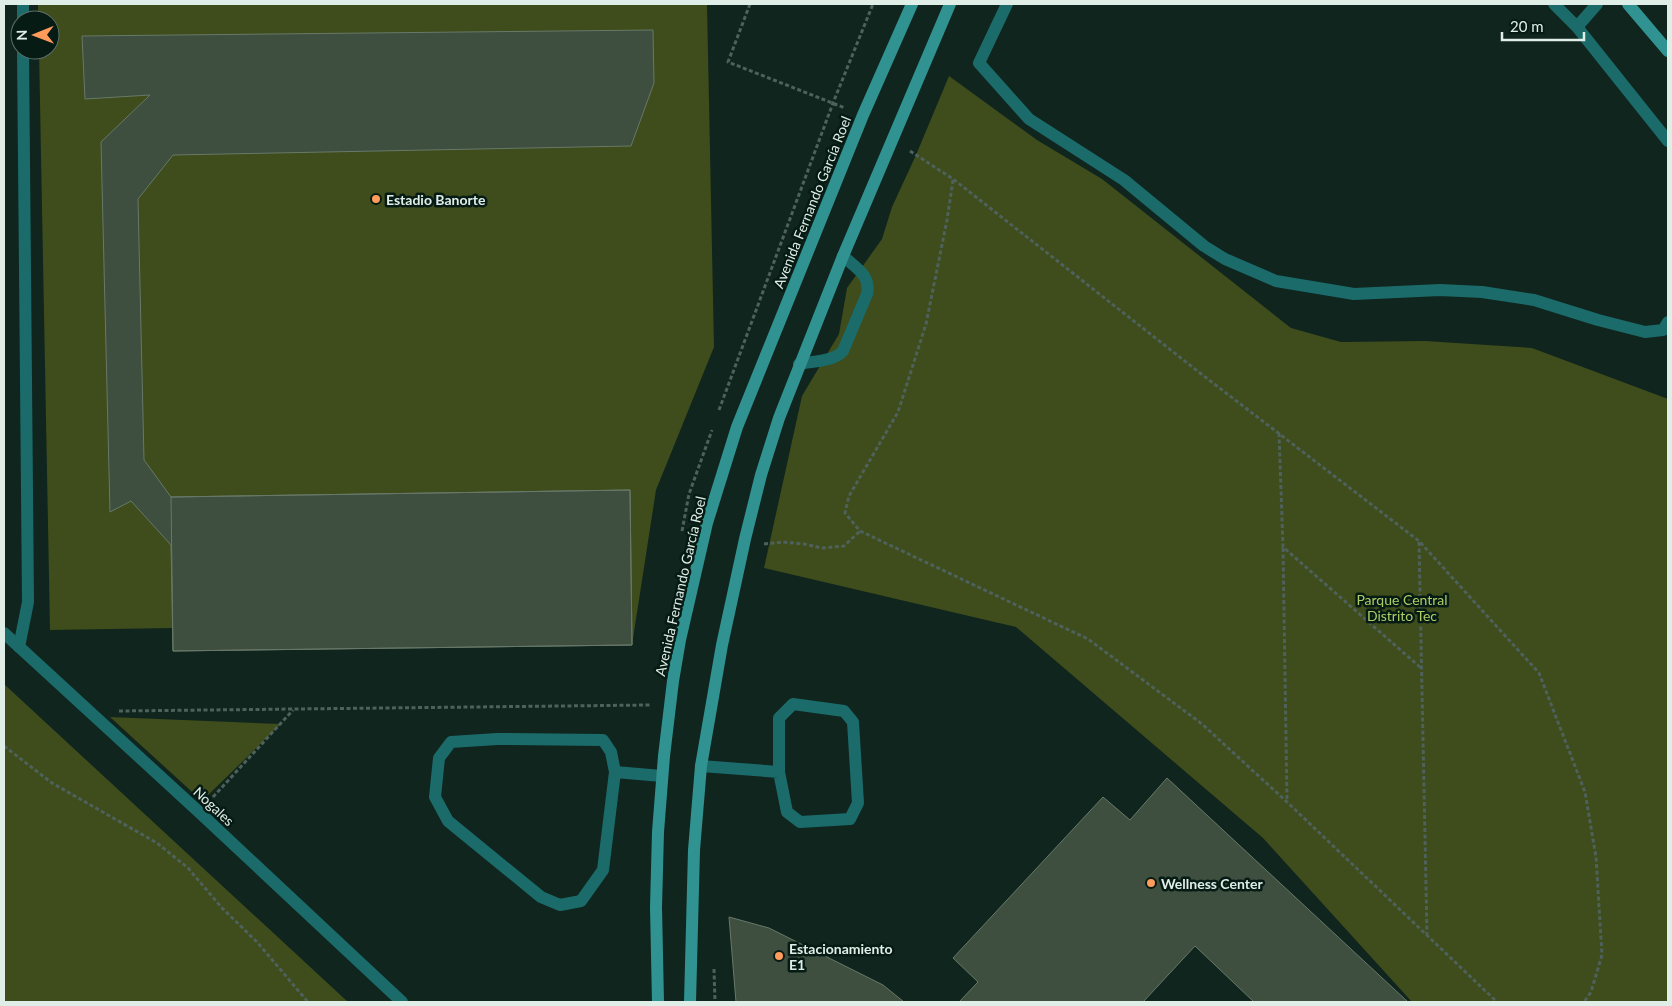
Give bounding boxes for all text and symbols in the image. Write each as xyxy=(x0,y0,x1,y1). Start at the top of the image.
north arrow xyxy=(10,10,60,60)
scale bar xyxy=(1502,10,1584,42)
text: 20 m xyxy=(1510,17,1544,35)
text: N xyxy=(13,30,30,41)
street label: Avenida Fernando García Roel xyxy=(770,113,854,291)
place label: Estadio Banorte xyxy=(386,191,486,208)
marker: Estadio Banorte xyxy=(370,193,382,205)
street label: Avenida Fernando García Roel xyxy=(651,494,709,678)
park label: Parque Central Distrito Tec xyxy=(1356,591,1448,624)
street label: Nogales xyxy=(190,783,238,829)
place label: Wellness Center xyxy=(1161,875,1263,892)
marker: Wellness Center xyxy=(1145,877,1157,889)
place label: Estacionamiento E1 xyxy=(789,940,893,973)
marker: Estacionamiento E1 xyxy=(773,950,785,962)

